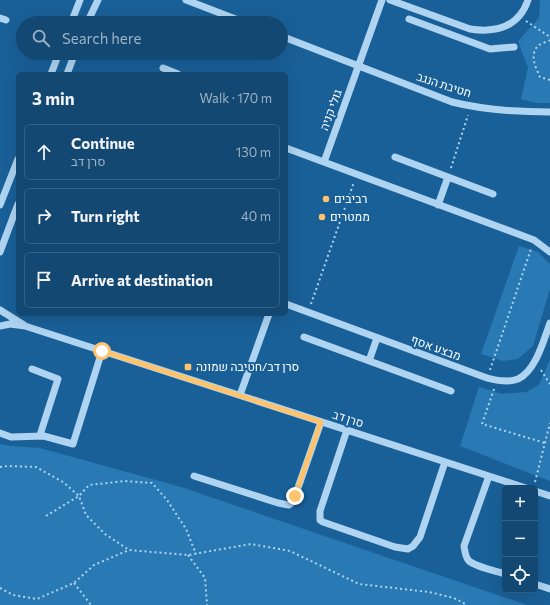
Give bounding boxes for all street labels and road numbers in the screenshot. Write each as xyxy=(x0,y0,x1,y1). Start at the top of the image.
street label: חטיבת הנגב xyxy=(415,69,473,99)
street label: גולי קניה xyxy=(316,87,344,132)
street label: מבצע אסף xyxy=(409,332,463,363)
street label: סרן דב xyxy=(331,406,366,430)

